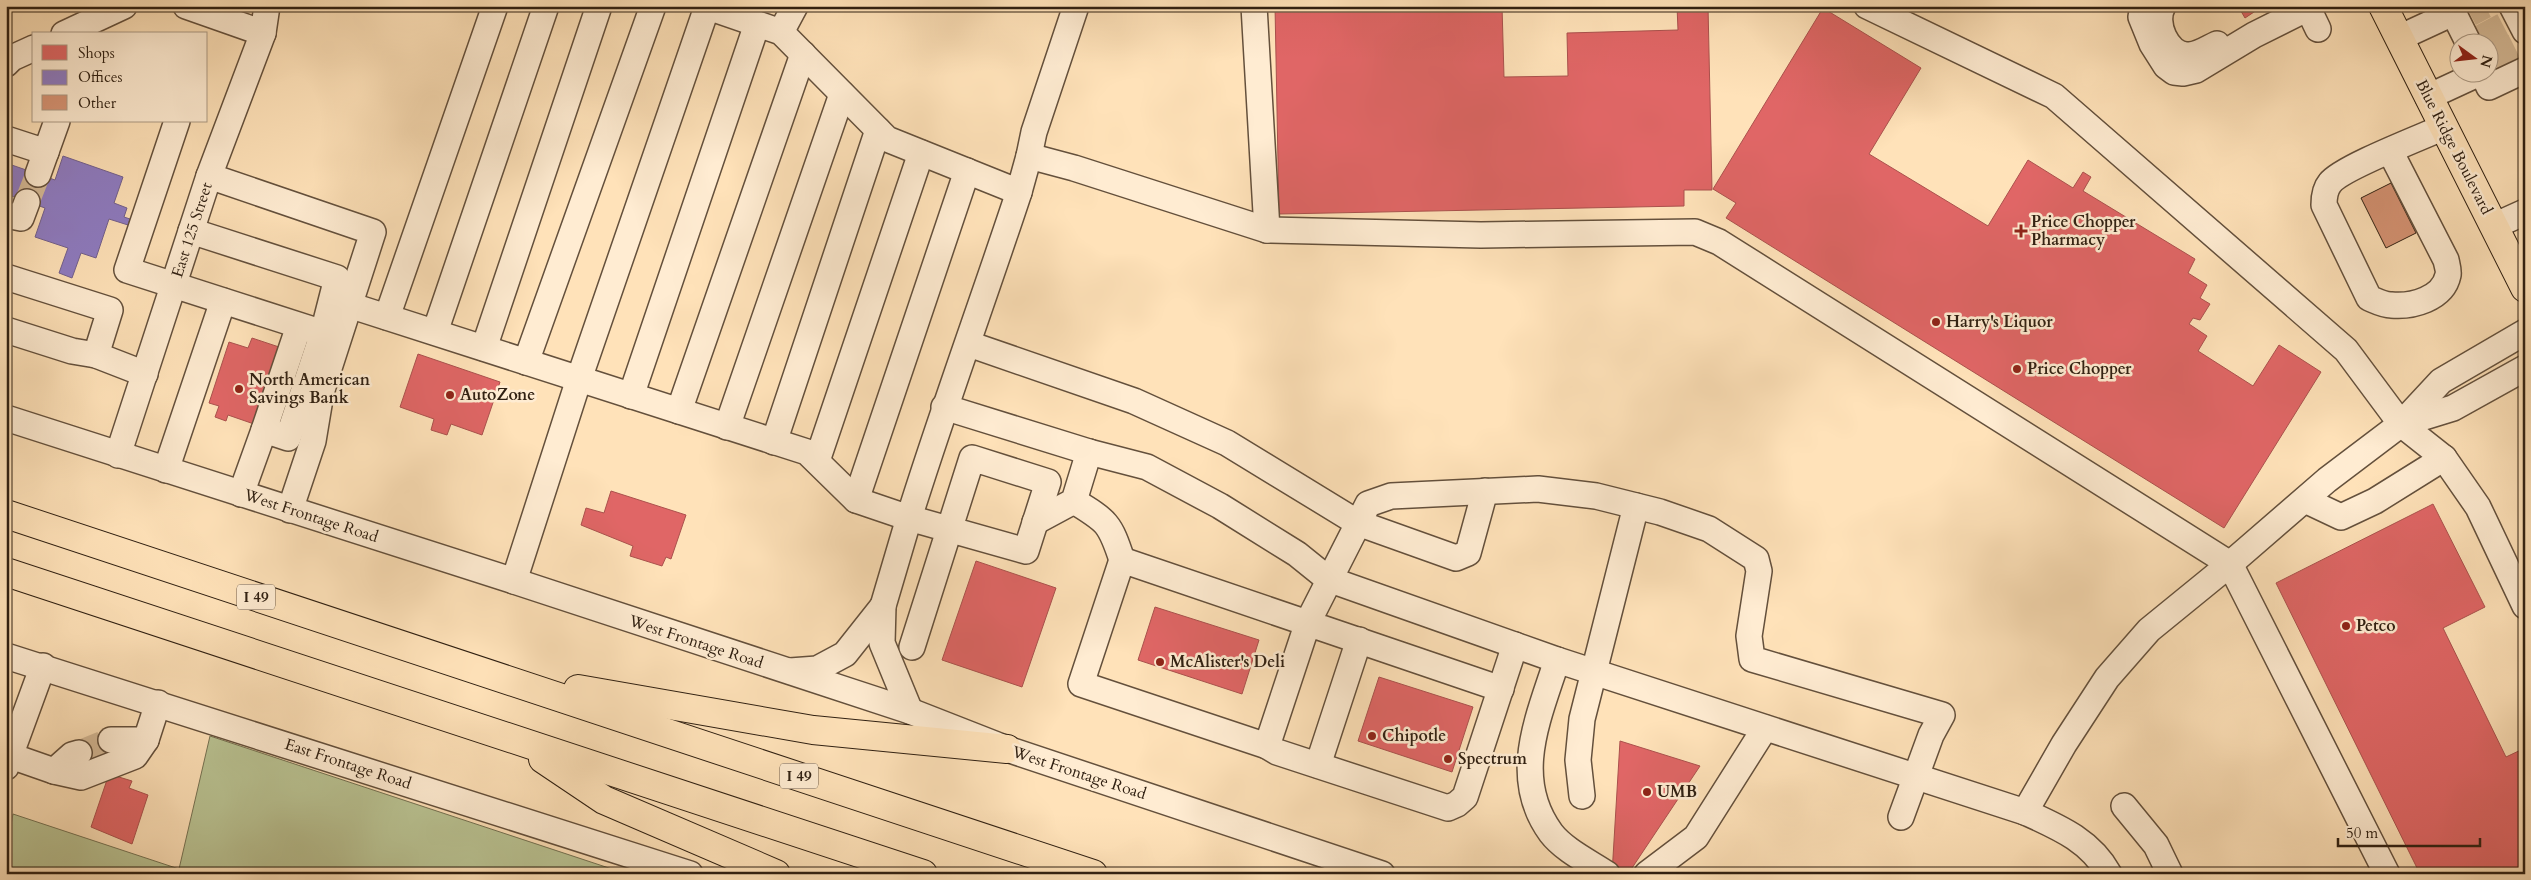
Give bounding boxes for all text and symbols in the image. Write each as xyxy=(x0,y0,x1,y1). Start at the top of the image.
legend xyxy=(32,32,208,122)
north arrow xyxy=(2448,32,2498,82)
text: Shops xyxy=(78,43,115,63)
text: N xyxy=(2475,53,2497,70)
text: Offices xyxy=(78,67,123,87)
street label: Blue Ridge Boulevard xyxy=(2410,76,2498,219)
text: Other xyxy=(78,93,117,113)
street label: East 125 Street xyxy=(166,180,218,280)
place label: Price Chopper Pharmacy xyxy=(2031,211,2136,251)
marker: Price Chopper Pharmacy xyxy=(2015,225,2027,237)
place label: Harry's Liquor xyxy=(1946,311,2053,333)
marker: Harry's Liquor xyxy=(1930,316,1942,328)
place label: Price Chopper xyxy=(2027,358,2132,380)
marker: Price Chopper xyxy=(2011,363,2023,375)
place label: North American Savings Bank xyxy=(249,369,371,409)
marker: North American Savings Bank xyxy=(233,383,245,395)
place label: AutoZone xyxy=(460,384,535,406)
marker: AutoZone xyxy=(444,389,456,401)
street label: West Frontage Road xyxy=(240,484,381,548)
road number: I 49 xyxy=(237,584,275,610)
street label: West Frontage Road xyxy=(625,610,766,674)
place label: Petco xyxy=(2356,615,2396,637)
marker: Petco xyxy=(2340,620,2352,632)
place label: McAlister's Deli xyxy=(1170,651,1285,673)
marker: McAlister's Deli xyxy=(1154,656,1166,668)
place label: Chipotle xyxy=(1382,725,1446,747)
marker: Chipotle xyxy=(1366,730,1378,742)
street label: East Frontage Road xyxy=(282,733,415,795)
street label: West Frontage Road xyxy=(1008,741,1149,805)
place label: Spectrum xyxy=(1458,748,1527,770)
marker: Spectrum xyxy=(1442,753,1454,765)
road number: I 49 xyxy=(780,764,818,788)
place label: UMB xyxy=(1657,781,1697,803)
marker: UMB xyxy=(1641,786,1653,798)
scale bar xyxy=(2338,815,2481,847)
text: 50 m xyxy=(2346,823,2378,843)

